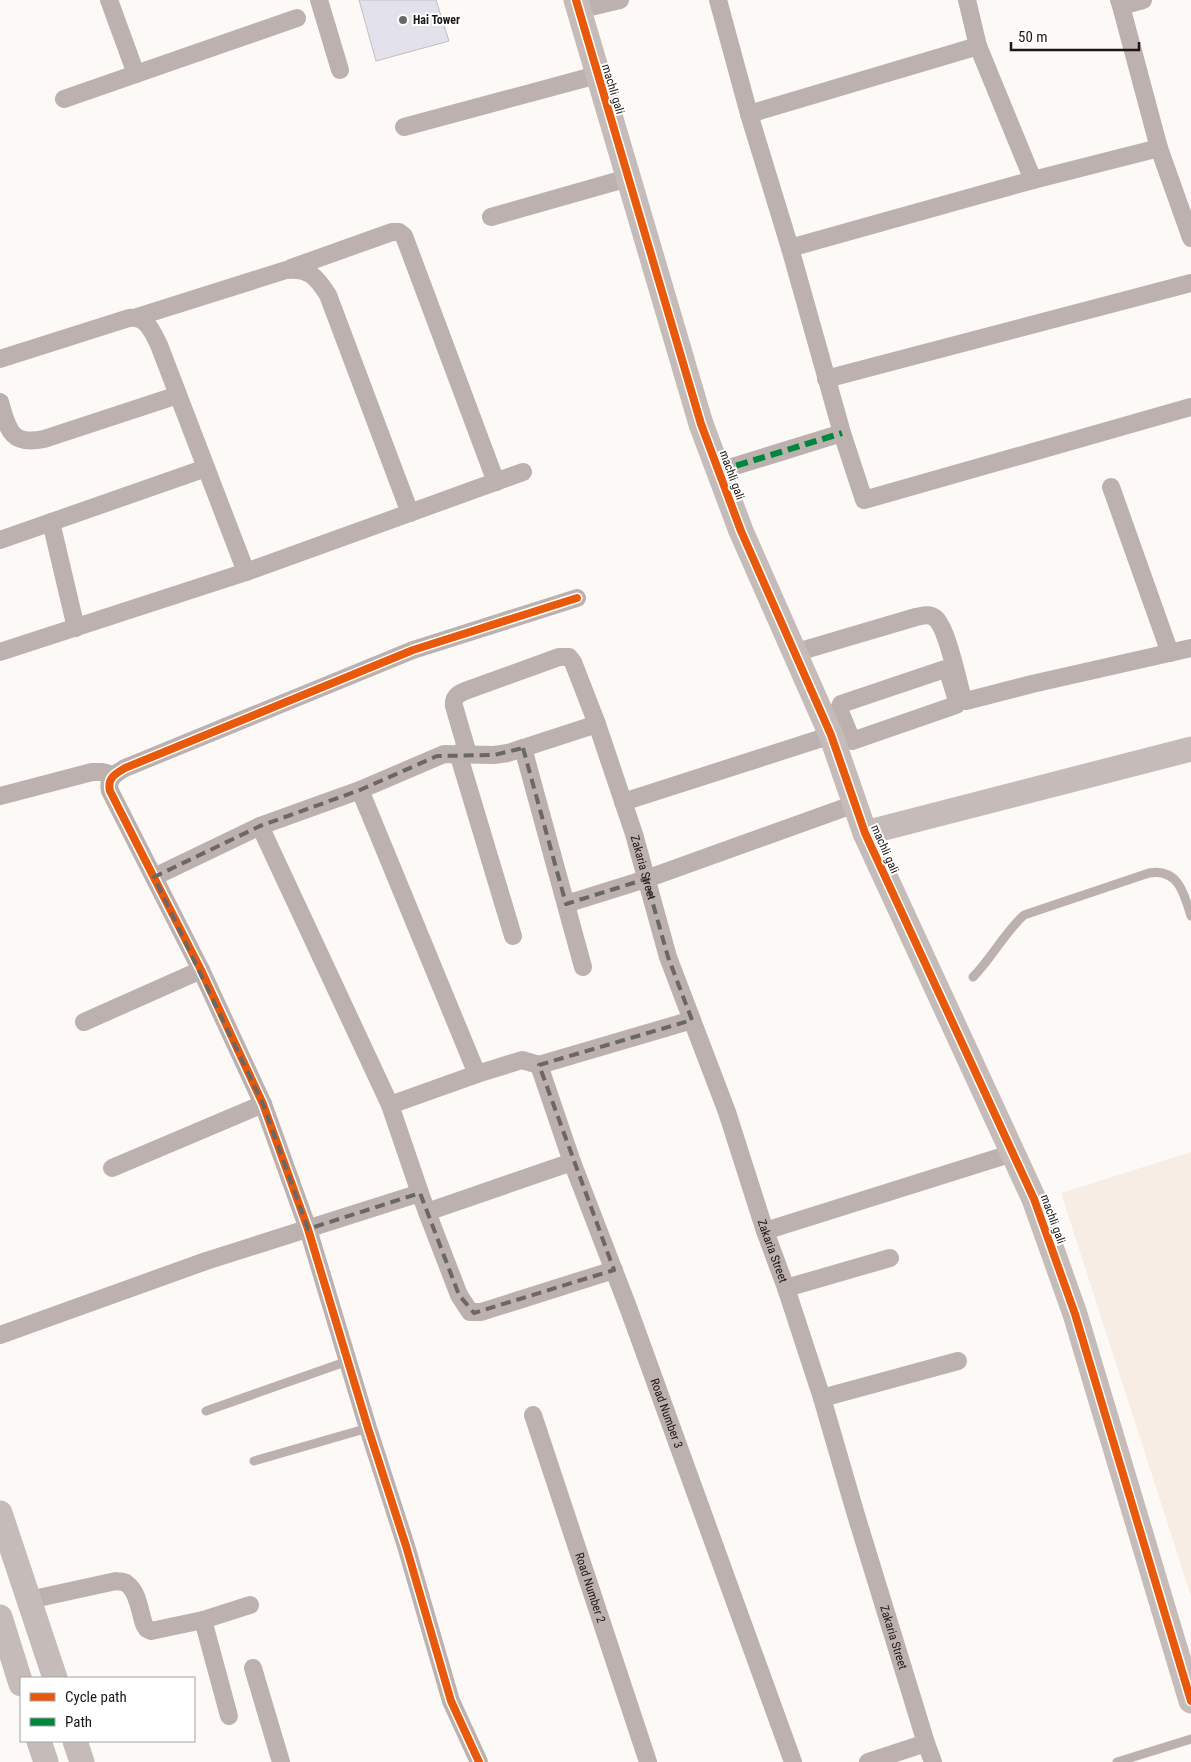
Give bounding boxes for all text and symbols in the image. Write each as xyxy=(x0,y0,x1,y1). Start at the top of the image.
place label: Hai Tower xyxy=(413,13,460,27)
marker: Hai Tower xyxy=(397,14,409,26)
scale bar xyxy=(1011,20,1138,52)
text: 50 m xyxy=(1018,28,1048,46)
street label: machli gali xyxy=(599,62,627,116)
street label: machli gali xyxy=(717,448,747,502)
street label: machli gali xyxy=(868,823,902,875)
street label: Zakaria Street xyxy=(628,834,659,902)
street label: machli gali xyxy=(1038,1192,1068,1246)
street label: Zakaria Street xyxy=(755,1218,791,1285)
street label: Road Number 3 xyxy=(648,1377,686,1450)
street label: Road Number 2 xyxy=(572,1551,608,1625)
street label: Zakaria Street xyxy=(877,1604,910,1672)
legend xyxy=(20,1677,195,1742)
text: Cycle path xyxy=(65,1688,127,1706)
text: Path xyxy=(65,1713,92,1731)

